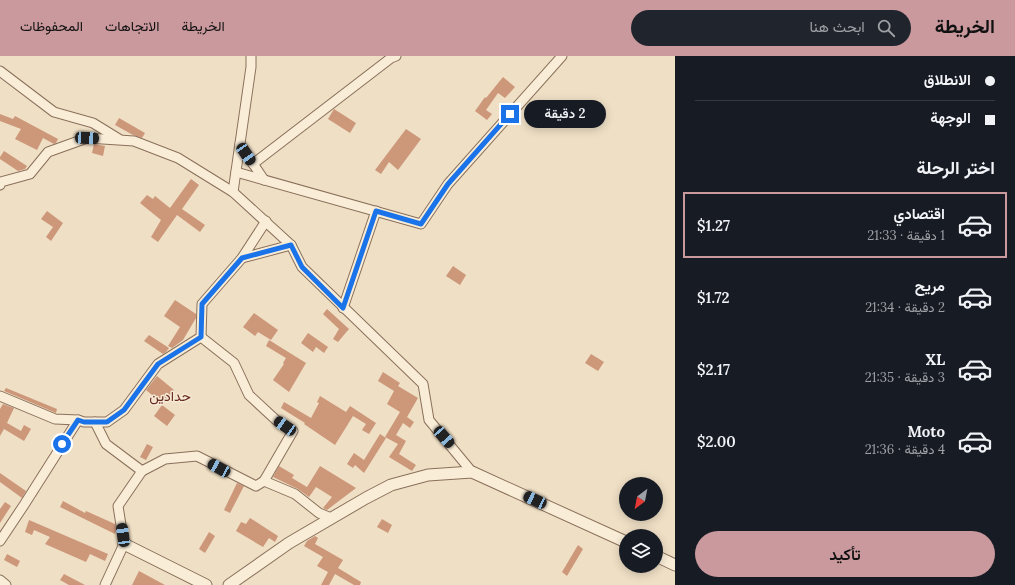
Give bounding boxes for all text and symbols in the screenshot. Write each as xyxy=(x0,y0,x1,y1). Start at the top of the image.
search box xyxy=(631,10,911,46)
text: الخريطة xyxy=(935,14,995,38)
text: المحفوظات xyxy=(20,17,83,35)
text: الاتجاهات xyxy=(105,17,159,35)
text: الخريطة xyxy=(181,17,225,35)
text: ابحث هنا xyxy=(809,17,865,36)
icon: search xyxy=(875,17,897,39)
text: الانطلاق xyxy=(924,70,971,89)
callout: 2 دقيقة xyxy=(524,100,606,128)
route end xyxy=(501,105,519,123)
text: 2 دقيقة xyxy=(545,105,585,122)
text: الوجهة xyxy=(930,108,971,127)
car xyxy=(75,131,99,145)
car xyxy=(234,141,258,167)
text: اختر الرحلة xyxy=(916,156,995,179)
text: اقتصادي xyxy=(893,204,945,223)
icon: car xyxy=(957,207,993,243)
text: $1.27 xyxy=(697,216,730,235)
text: 1 دقيقة · 21:33 xyxy=(867,227,945,244)
text: مريح xyxy=(915,276,945,295)
icon: car xyxy=(957,279,993,315)
text: $1.72 xyxy=(697,288,730,307)
text: 2 دقيقة · 21:34 xyxy=(865,299,945,316)
text: XL xyxy=(925,350,945,369)
icon: car xyxy=(957,351,993,387)
text: $2.17 xyxy=(697,360,730,379)
text: 3 دقيقة · 21:35 xyxy=(865,369,945,386)
district label: حدادين xyxy=(149,387,191,405)
car xyxy=(272,414,298,438)
text: Moto xyxy=(908,422,945,441)
icon: car xyxy=(957,423,993,459)
car xyxy=(432,424,456,450)
text: $2.00 xyxy=(697,432,736,451)
route start xyxy=(53,435,71,453)
text: 4 دقيقة · 21:36 xyxy=(865,441,945,458)
car xyxy=(206,457,232,479)
north arrow xyxy=(619,477,663,521)
map controls xyxy=(619,477,663,573)
car xyxy=(522,489,548,511)
car xyxy=(115,522,131,548)
button: layers xyxy=(619,529,663,573)
button: تأكيد xyxy=(695,531,995,577)

